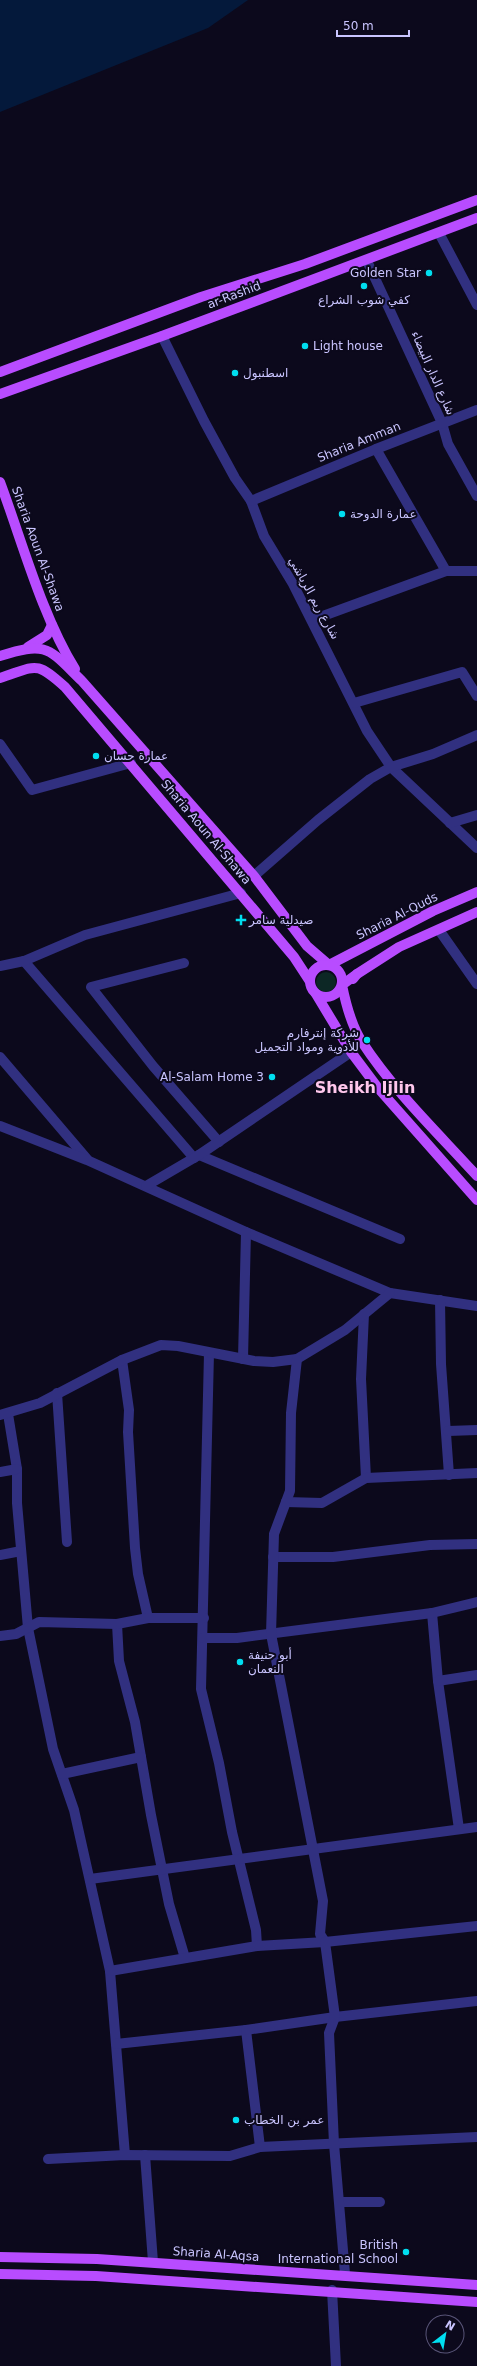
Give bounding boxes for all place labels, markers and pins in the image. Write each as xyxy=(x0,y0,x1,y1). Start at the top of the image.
place label: Golden Star xyxy=(350,266,421,280)
marker: Golden Star xyxy=(424,268,434,278)
marker: كفي شوب الشراع xyxy=(359,281,369,291)
place label: كفي شوب الشراع xyxy=(318,293,410,308)
place label: Light house xyxy=(313,339,383,353)
marker: Light house xyxy=(300,341,310,351)
place label: اسطنبول xyxy=(243,366,288,381)
marker: اسطنبول xyxy=(230,368,240,378)
place label: عمارة الدوحة xyxy=(350,507,417,522)
marker: عمارة الدوحة xyxy=(337,509,347,519)
place label: عمارة حسان xyxy=(104,749,168,764)
marker: عمارة حسان xyxy=(91,751,101,761)
place label: صيدلية سامر xyxy=(248,913,313,928)
marker: صيدلية سامر xyxy=(236,915,246,925)
place label: شركة إنترفارم للأدوية ومواد التجميل xyxy=(255,1026,359,1055)
marker: شركة إنترفارم للأدوية ومواد التجميل xyxy=(362,1035,372,1045)
place label: Al-Salam Home 3 xyxy=(160,1070,264,1084)
marker: Al-Salam Home 3 xyxy=(267,1072,277,1082)
place label: أبو حنيفة النعمان xyxy=(248,1647,292,1676)
marker: أبو حنيفة النعمان xyxy=(235,1657,245,1667)
place label: عمر بن الخطاب xyxy=(244,2113,324,2128)
marker: عمر بن الخطاب xyxy=(231,2115,241,2125)
place label: British International School xyxy=(278,2238,398,2266)
marker: British International School xyxy=(401,2247,411,2257)

